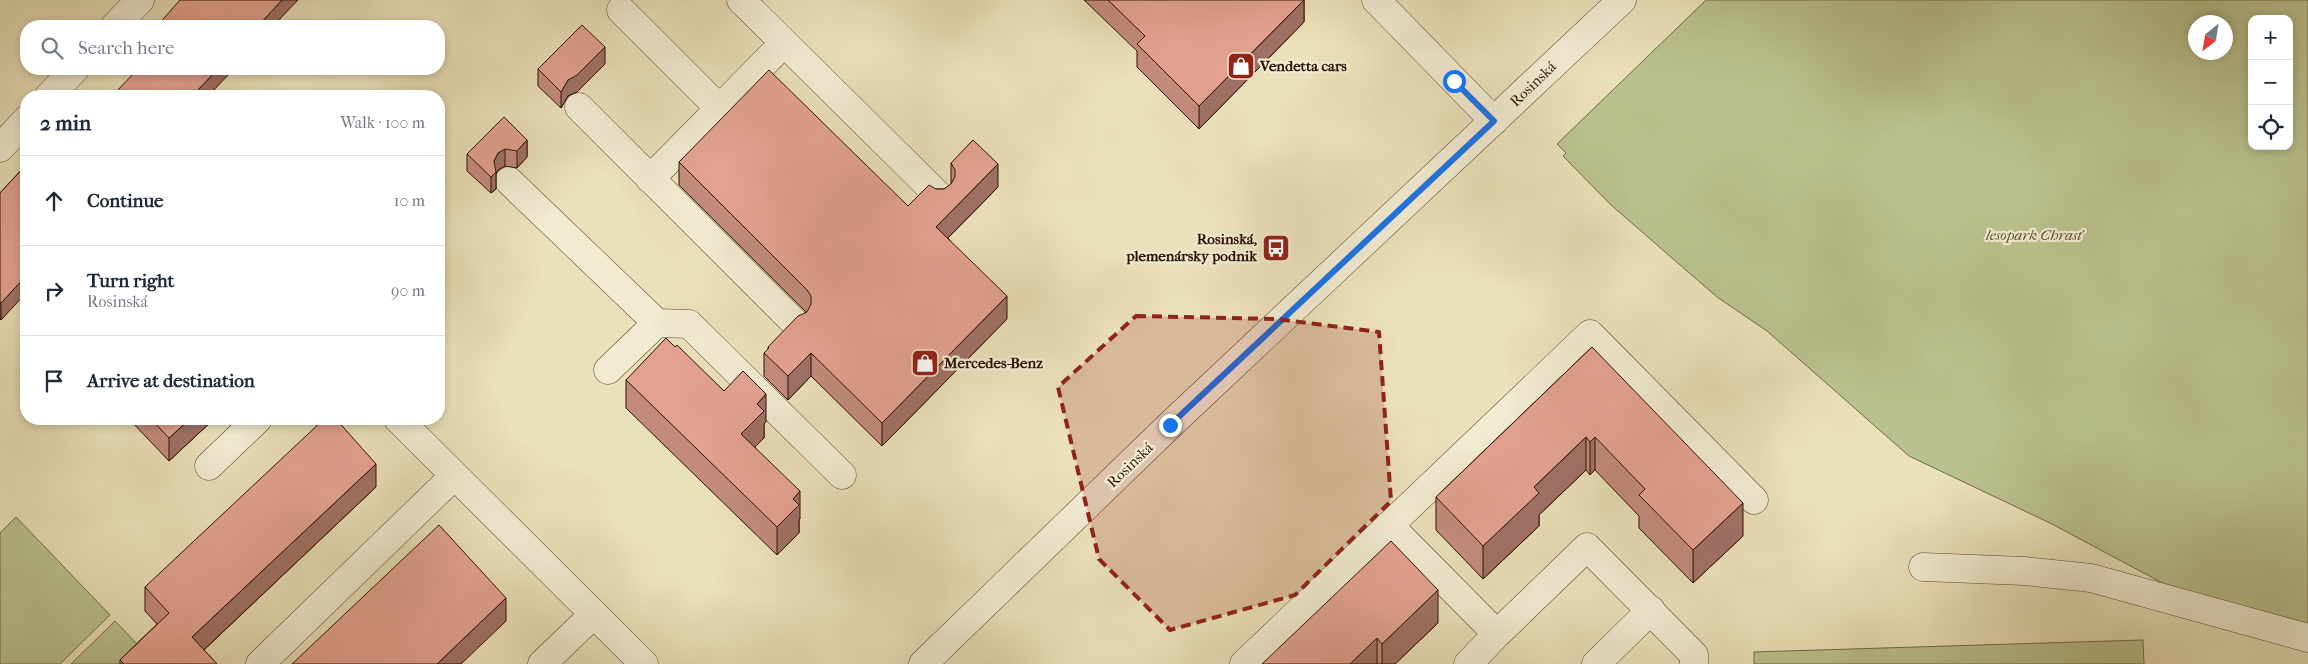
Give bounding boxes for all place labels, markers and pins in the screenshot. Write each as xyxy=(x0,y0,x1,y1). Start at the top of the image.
shop icon: Vendetta cars xyxy=(1226,51,1256,81)
place label: Vendetta cars xyxy=(1259,57,1347,75)
place label: Rosinská, plemenársky podnik xyxy=(1125,230,1258,265)
bus stop icon: Rosinská, plemenársky podnik xyxy=(1261,233,1291,263)
shop icon: Mercedes-Benz xyxy=(910,348,940,378)
place label: Mercedes-Benz xyxy=(943,354,1043,372)

